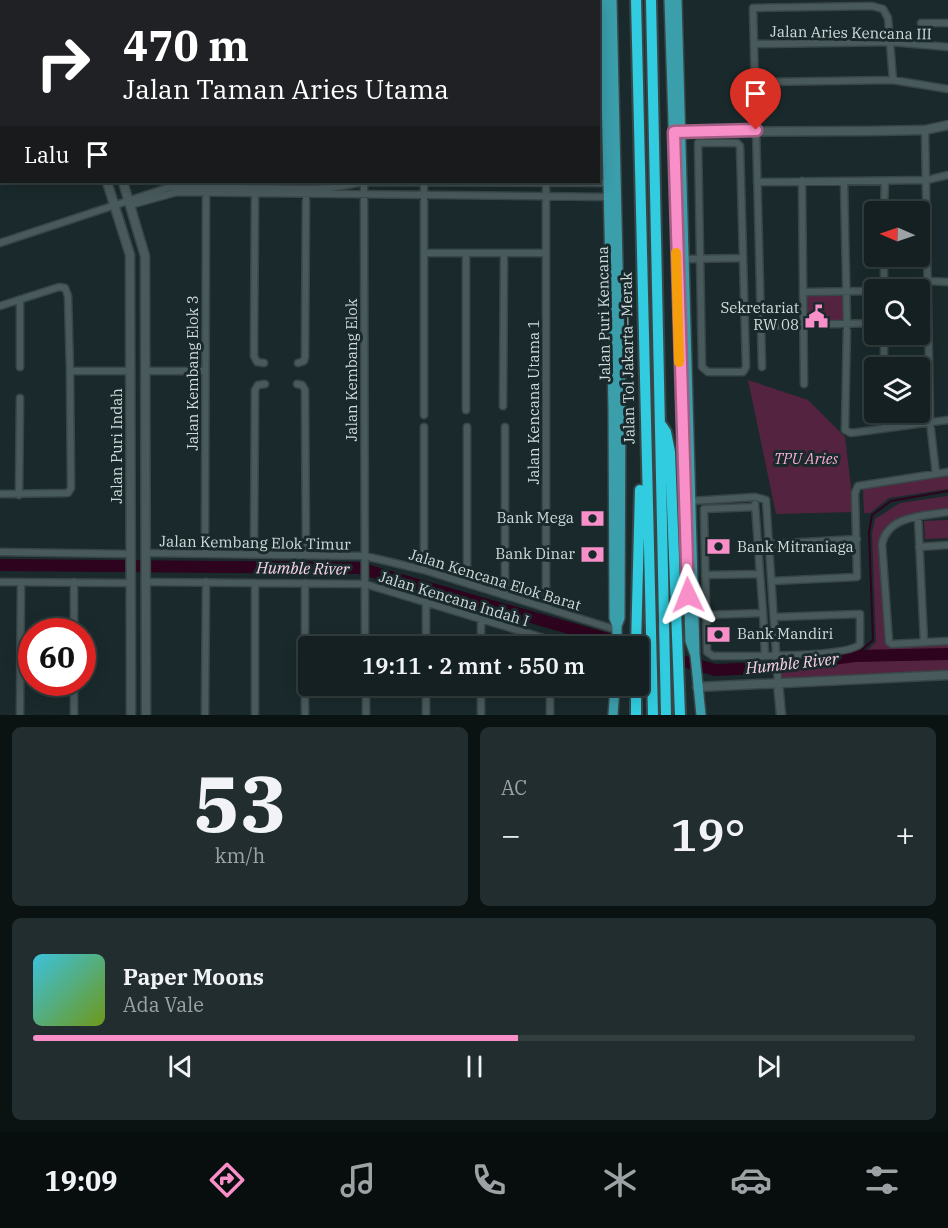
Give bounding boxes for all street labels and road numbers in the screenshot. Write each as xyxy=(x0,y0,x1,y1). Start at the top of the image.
street label: Jalan Aries Kencana III xyxy=(770,22,932,43)
street label: Jalan Puri Kencana xyxy=(593,246,614,382)
street label: Jalan Tol Jakarta–Merak xyxy=(616,272,638,444)
street label: Jalan Kembang Elok 3 xyxy=(183,295,202,451)
street label: Jalan Kembang Elok xyxy=(342,298,361,442)
street label: Jalan Kencana Utama 1 xyxy=(524,319,543,485)
street label: Jalan Puri Indah xyxy=(107,388,126,504)
street label: Jalan Kembang Elok Timur xyxy=(159,531,351,554)
street label: Jalan Kencana Elok Barat xyxy=(407,544,583,615)
street label: Jalan Kencana Indah I xyxy=(377,567,531,630)

